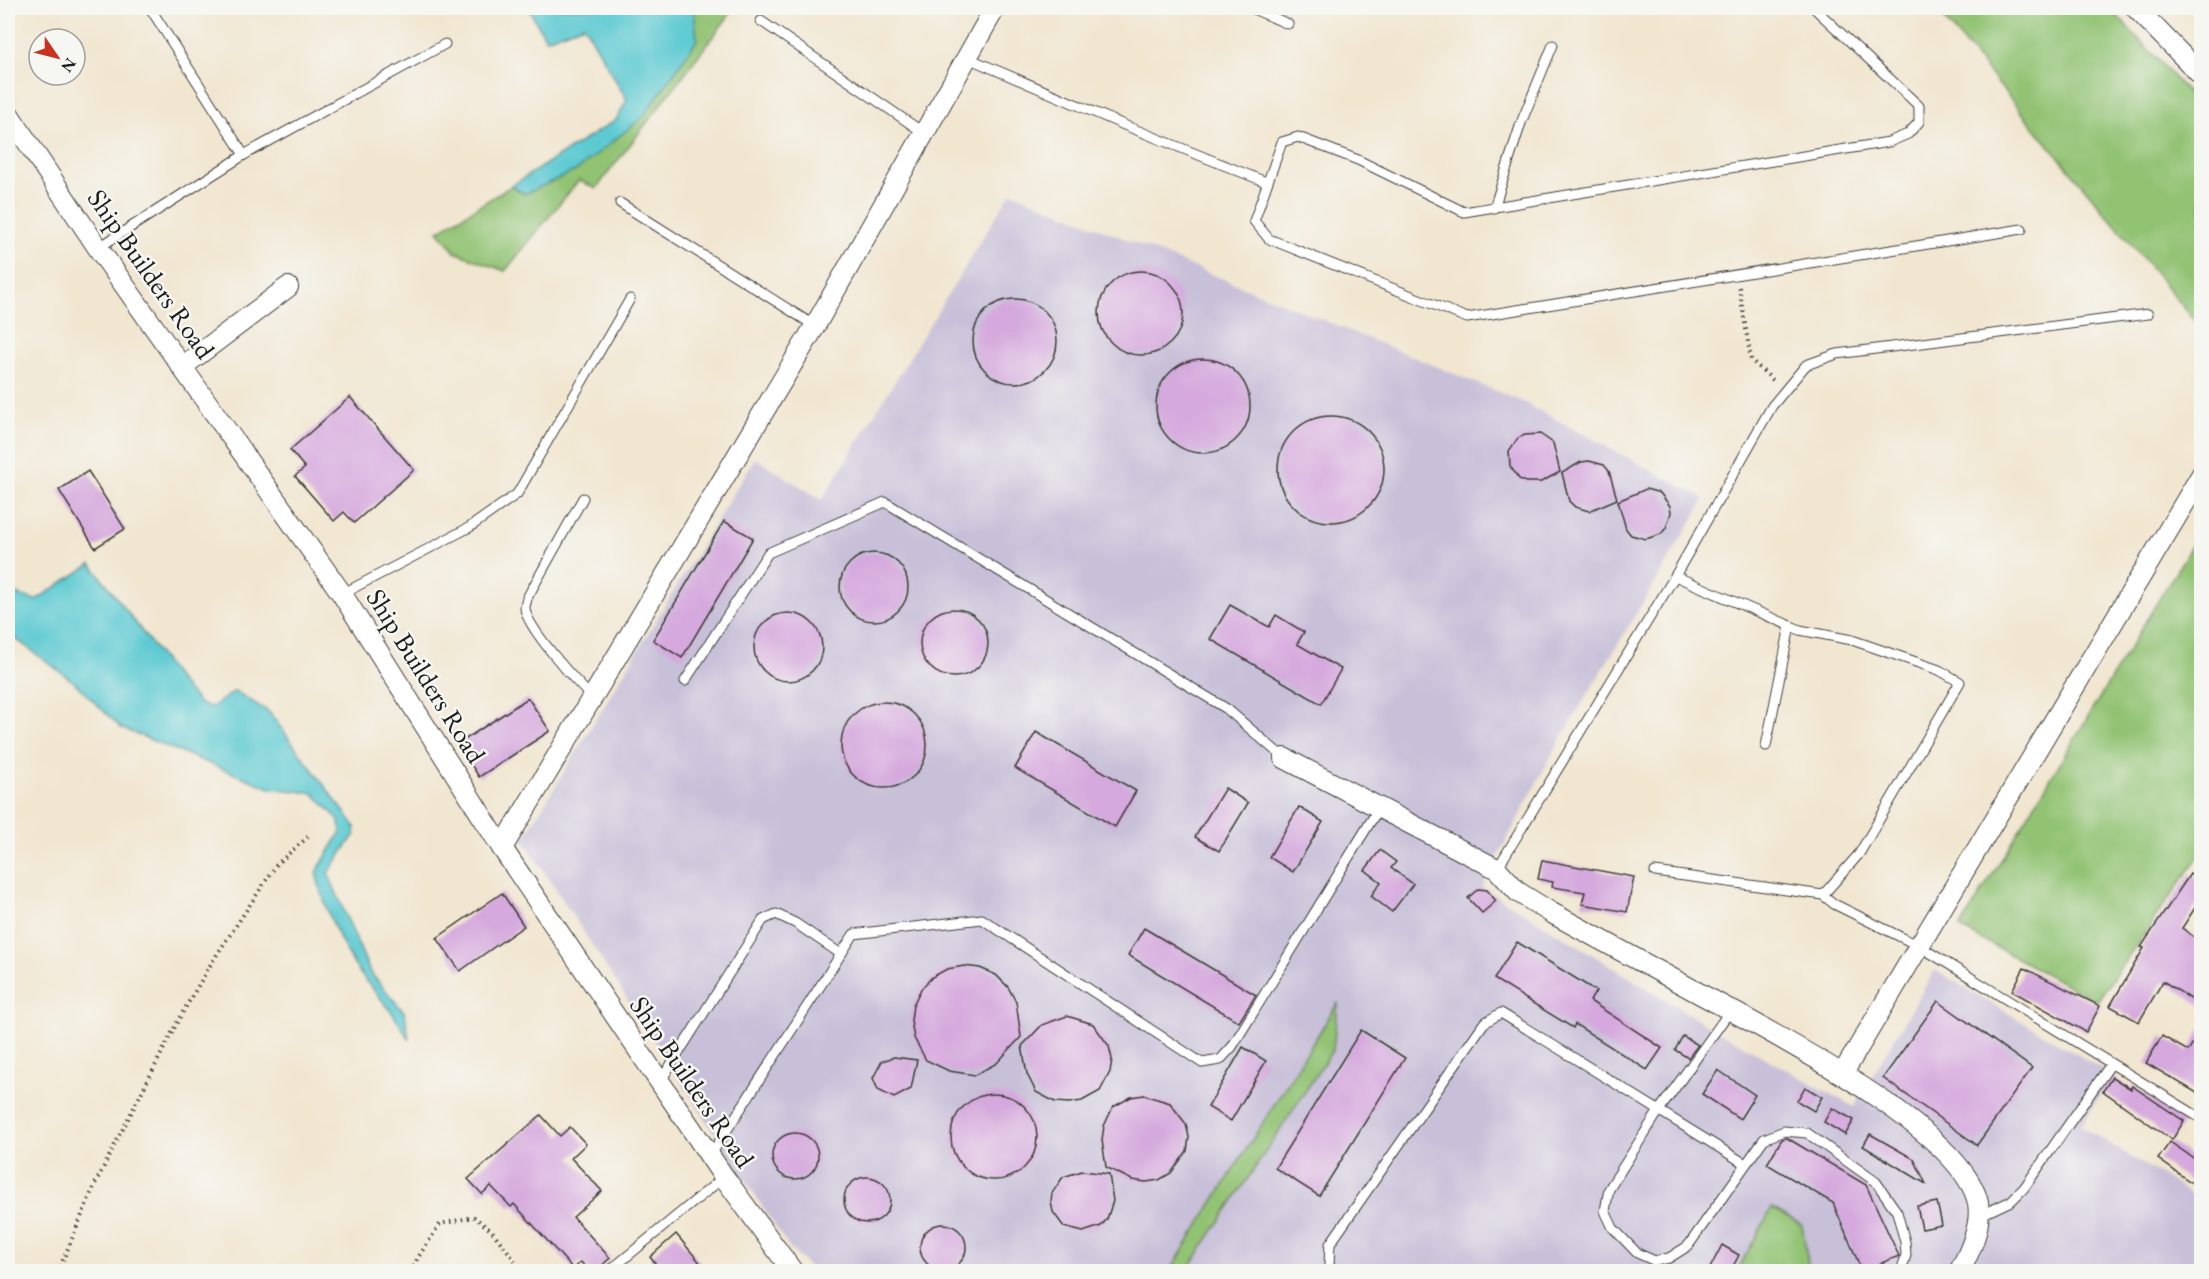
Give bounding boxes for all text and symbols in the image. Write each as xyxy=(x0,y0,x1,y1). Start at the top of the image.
north arrow xyxy=(27,27,87,87)
text: N xyxy=(57,54,81,77)
street label: Ship Builders Road xyxy=(80,182,223,366)
street label: Ship Builders Road xyxy=(359,582,494,770)
street label: Ship Builders Road xyxy=(622,989,763,1174)

